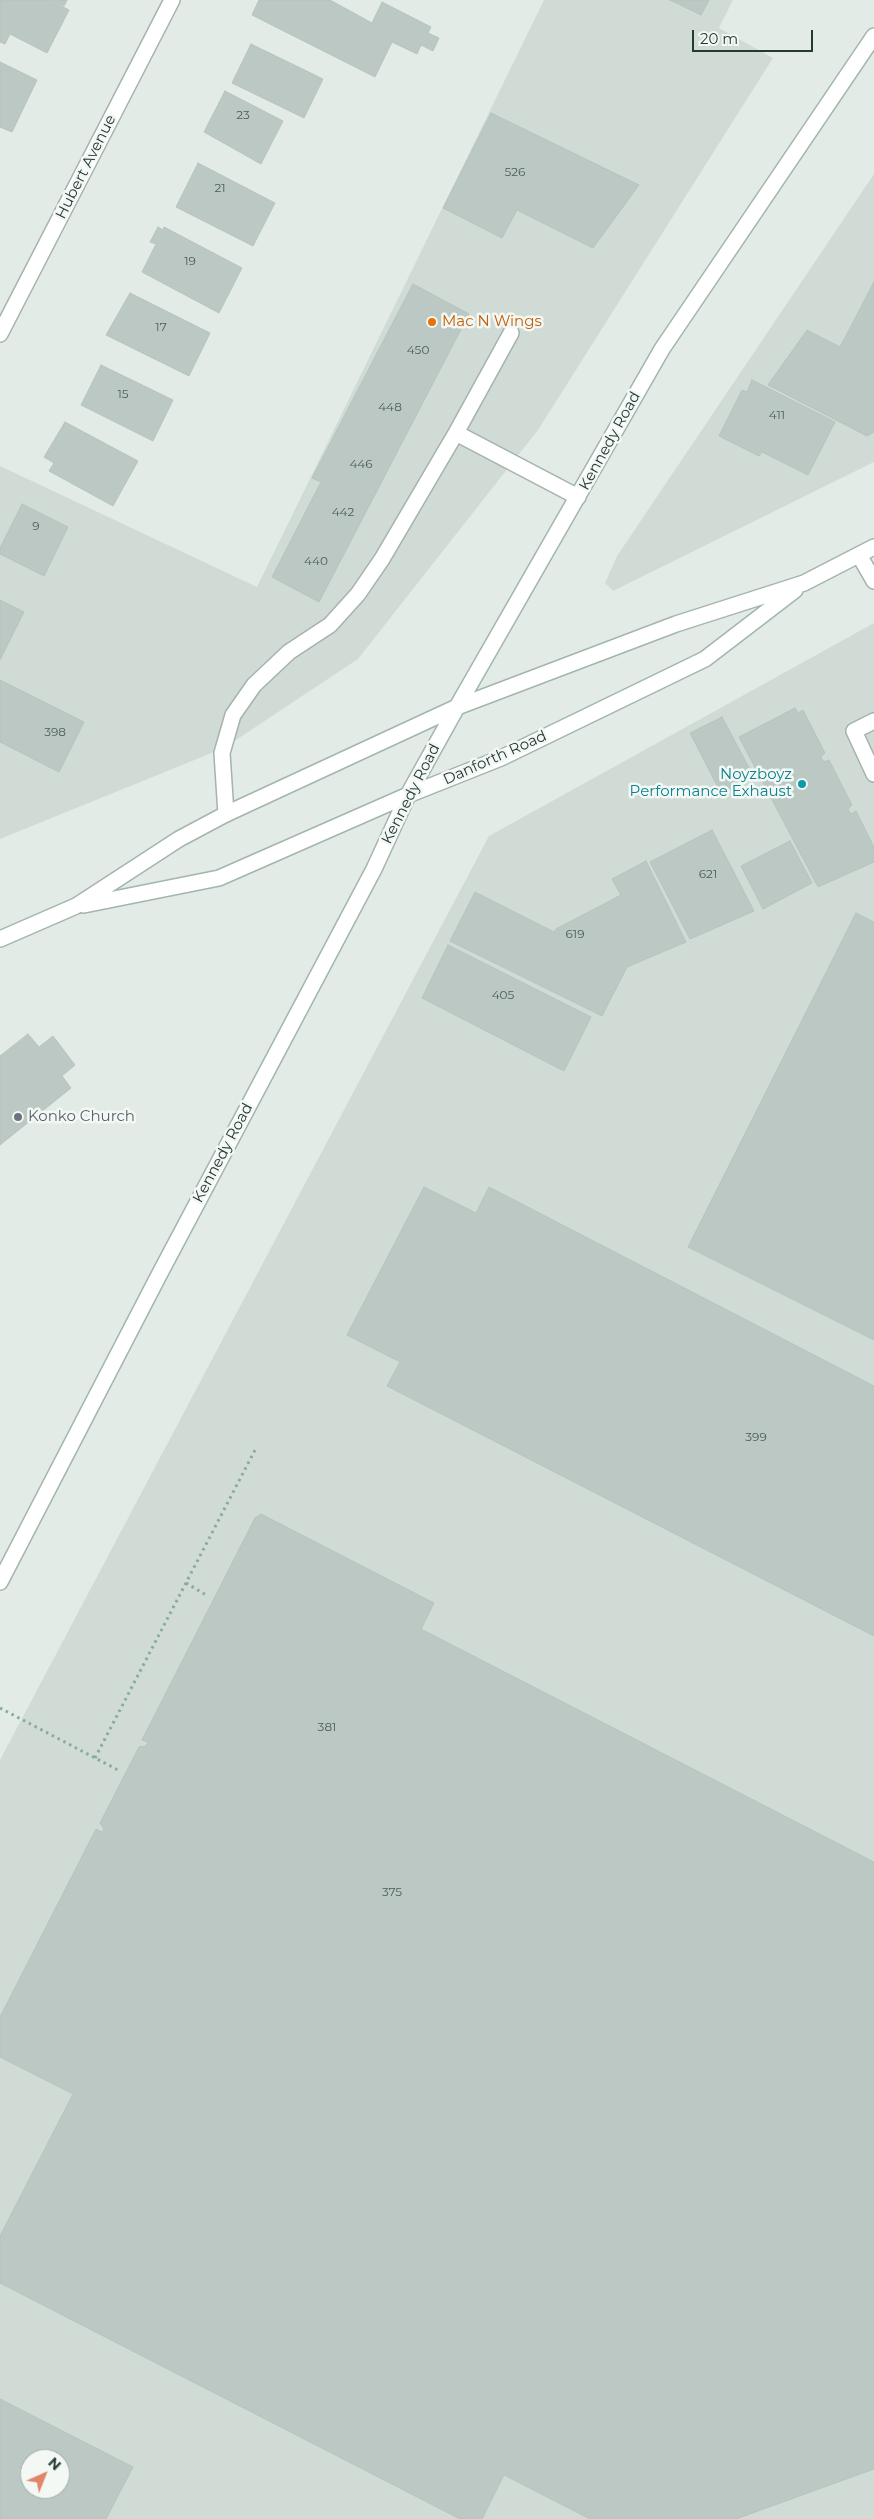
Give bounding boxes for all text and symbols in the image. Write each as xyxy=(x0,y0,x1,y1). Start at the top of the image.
scale bar xyxy=(694,20,815,52)
text: 20 m xyxy=(700,29,738,48)
house number: 23 xyxy=(236,108,250,122)
street label: Hubert Avenue xyxy=(52,112,120,222)
house number: 526 xyxy=(505,165,525,179)
house number: 21 xyxy=(214,181,226,195)
house number: 19 xyxy=(184,254,196,268)
place label: Mac N Wings xyxy=(442,313,542,331)
marker: Mac N Wings xyxy=(426,316,438,328)
house number: 17 xyxy=(155,320,167,334)
house number: 450 xyxy=(407,343,429,357)
house number: 15 xyxy=(117,387,129,401)
street label: Kennedy Road xyxy=(575,388,645,494)
house number: 448 xyxy=(378,400,402,414)
house number: 411 xyxy=(769,408,785,422)
house number: 446 xyxy=(349,457,373,471)
house number: 442 xyxy=(332,505,354,519)
house number: 9 xyxy=(32,519,40,533)
house number: 440 xyxy=(304,554,328,568)
house number: 398 xyxy=(44,725,66,739)
street label: Danforth Road xyxy=(440,727,550,789)
street label: Kennedy Road xyxy=(378,741,444,847)
place label: Noyzboyz Performance Exhaust xyxy=(630,766,792,801)
marker: Noyzboyz Performance Exhaust xyxy=(796,778,808,790)
house number: 621 xyxy=(699,867,717,881)
house number: 619 xyxy=(566,927,584,941)
house number: 405 xyxy=(492,988,514,1002)
street label: Kennedy Road xyxy=(189,1100,257,1206)
place label: Konko Church xyxy=(28,1108,135,1126)
marker: Konko Church xyxy=(12,1111,24,1123)
house number: 399 xyxy=(745,1430,767,1444)
house number: 381 xyxy=(318,1720,336,1734)
house number: 375 xyxy=(382,1885,402,1899)
north arrow xyxy=(20,2449,70,2499)
text: N xyxy=(44,2454,65,2474)

